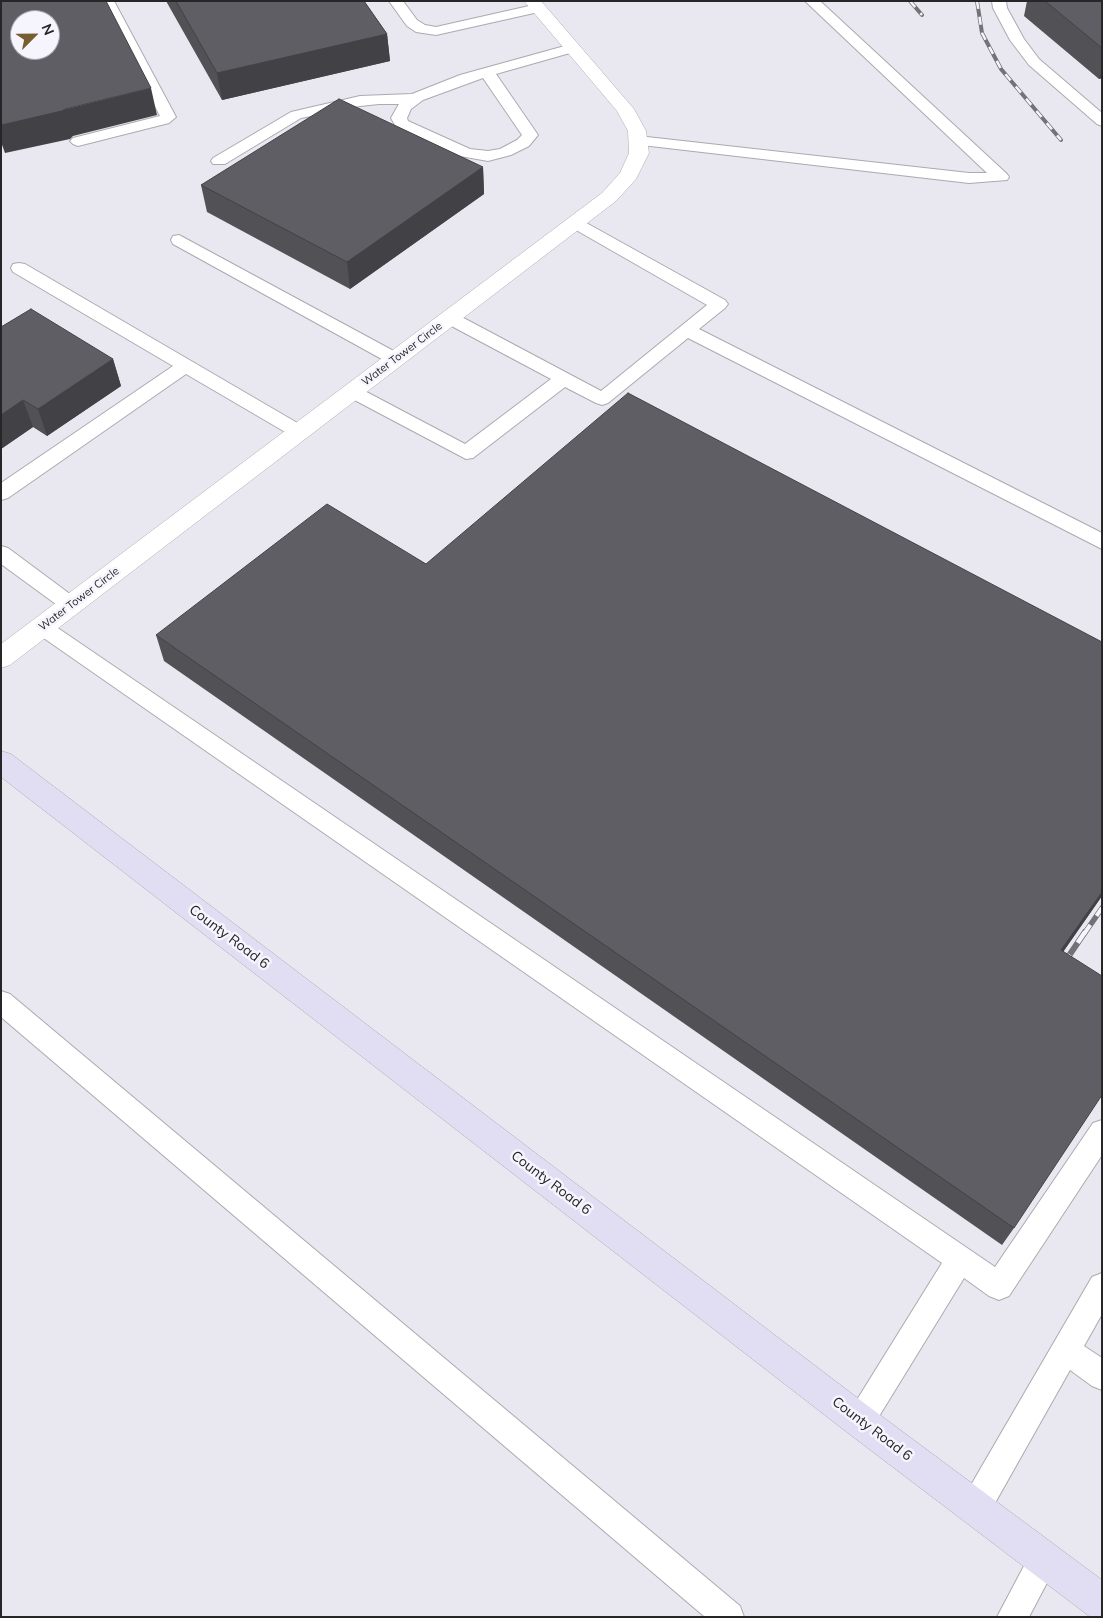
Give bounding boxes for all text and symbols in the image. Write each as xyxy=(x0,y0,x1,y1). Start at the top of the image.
north arrow xyxy=(10,10,60,60)
text: N xyxy=(38,21,58,38)
street label: Water Tower Circle xyxy=(359,319,445,389)
street label: Water Tower Circle xyxy=(36,564,122,634)
street label: County Road 6 xyxy=(186,901,272,973)
street label: County Road 6 xyxy=(508,1147,594,1219)
street label: County Road 6 xyxy=(829,1393,915,1465)

